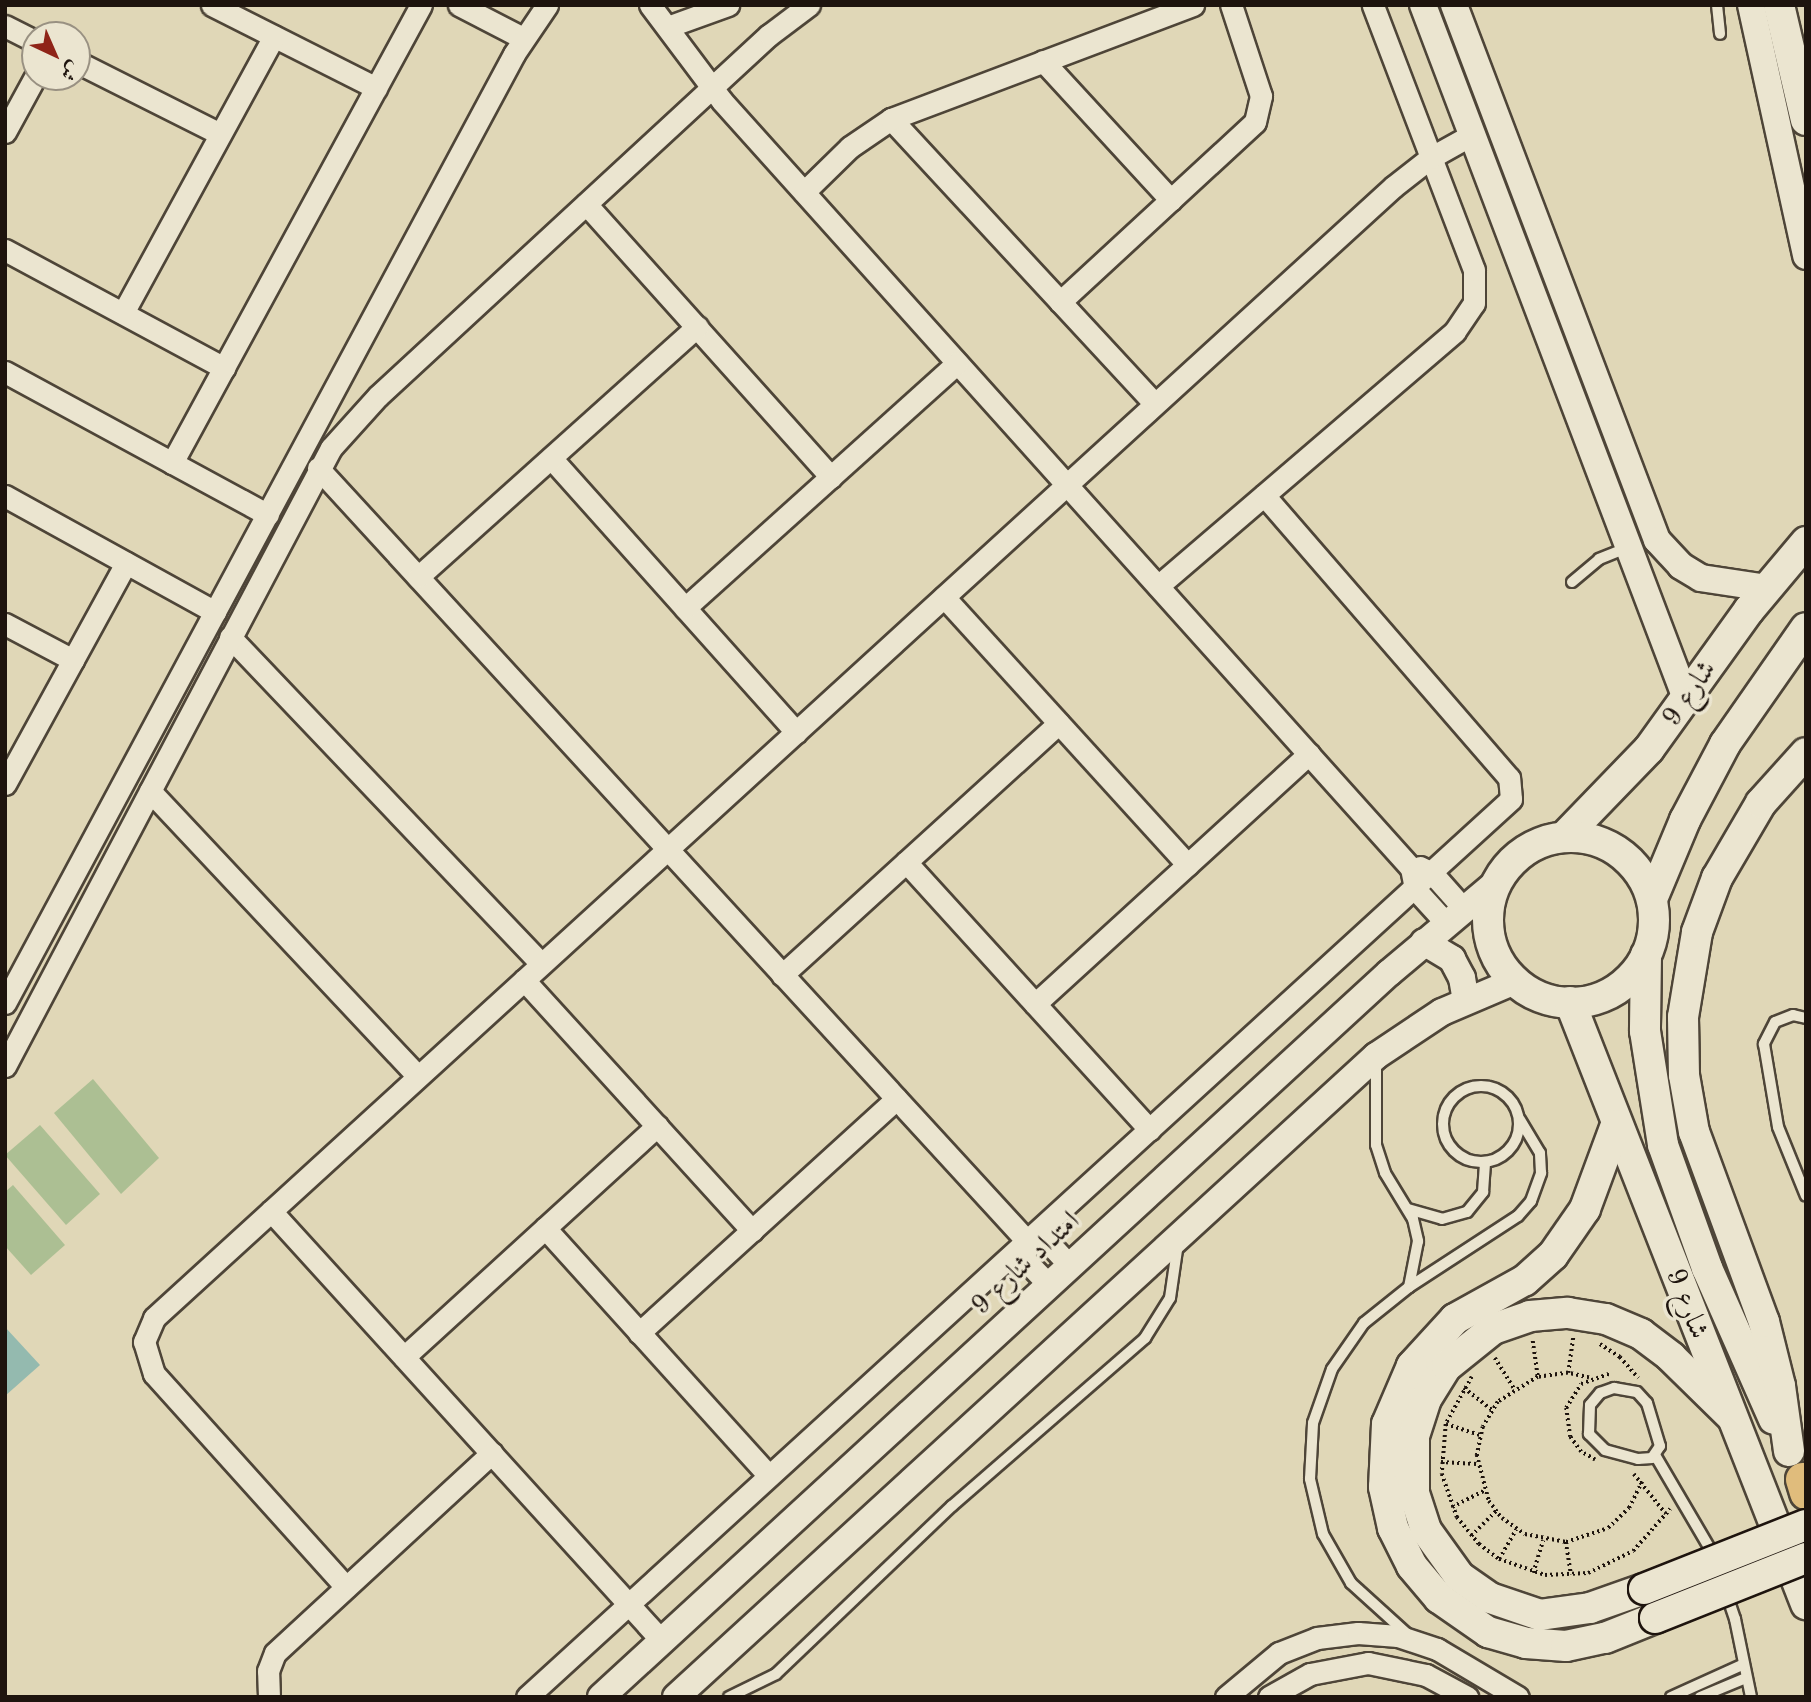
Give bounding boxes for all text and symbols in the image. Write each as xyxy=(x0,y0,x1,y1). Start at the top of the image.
north arrow xyxy=(21,21,91,91)
text: ش xyxy=(56,57,83,83)
street label: شارع 9 xyxy=(1655,655,1725,733)
street label: امتداد شارع 9 xyxy=(965,1205,1087,1323)
street label: شارع 9 xyxy=(1657,1264,1715,1344)

